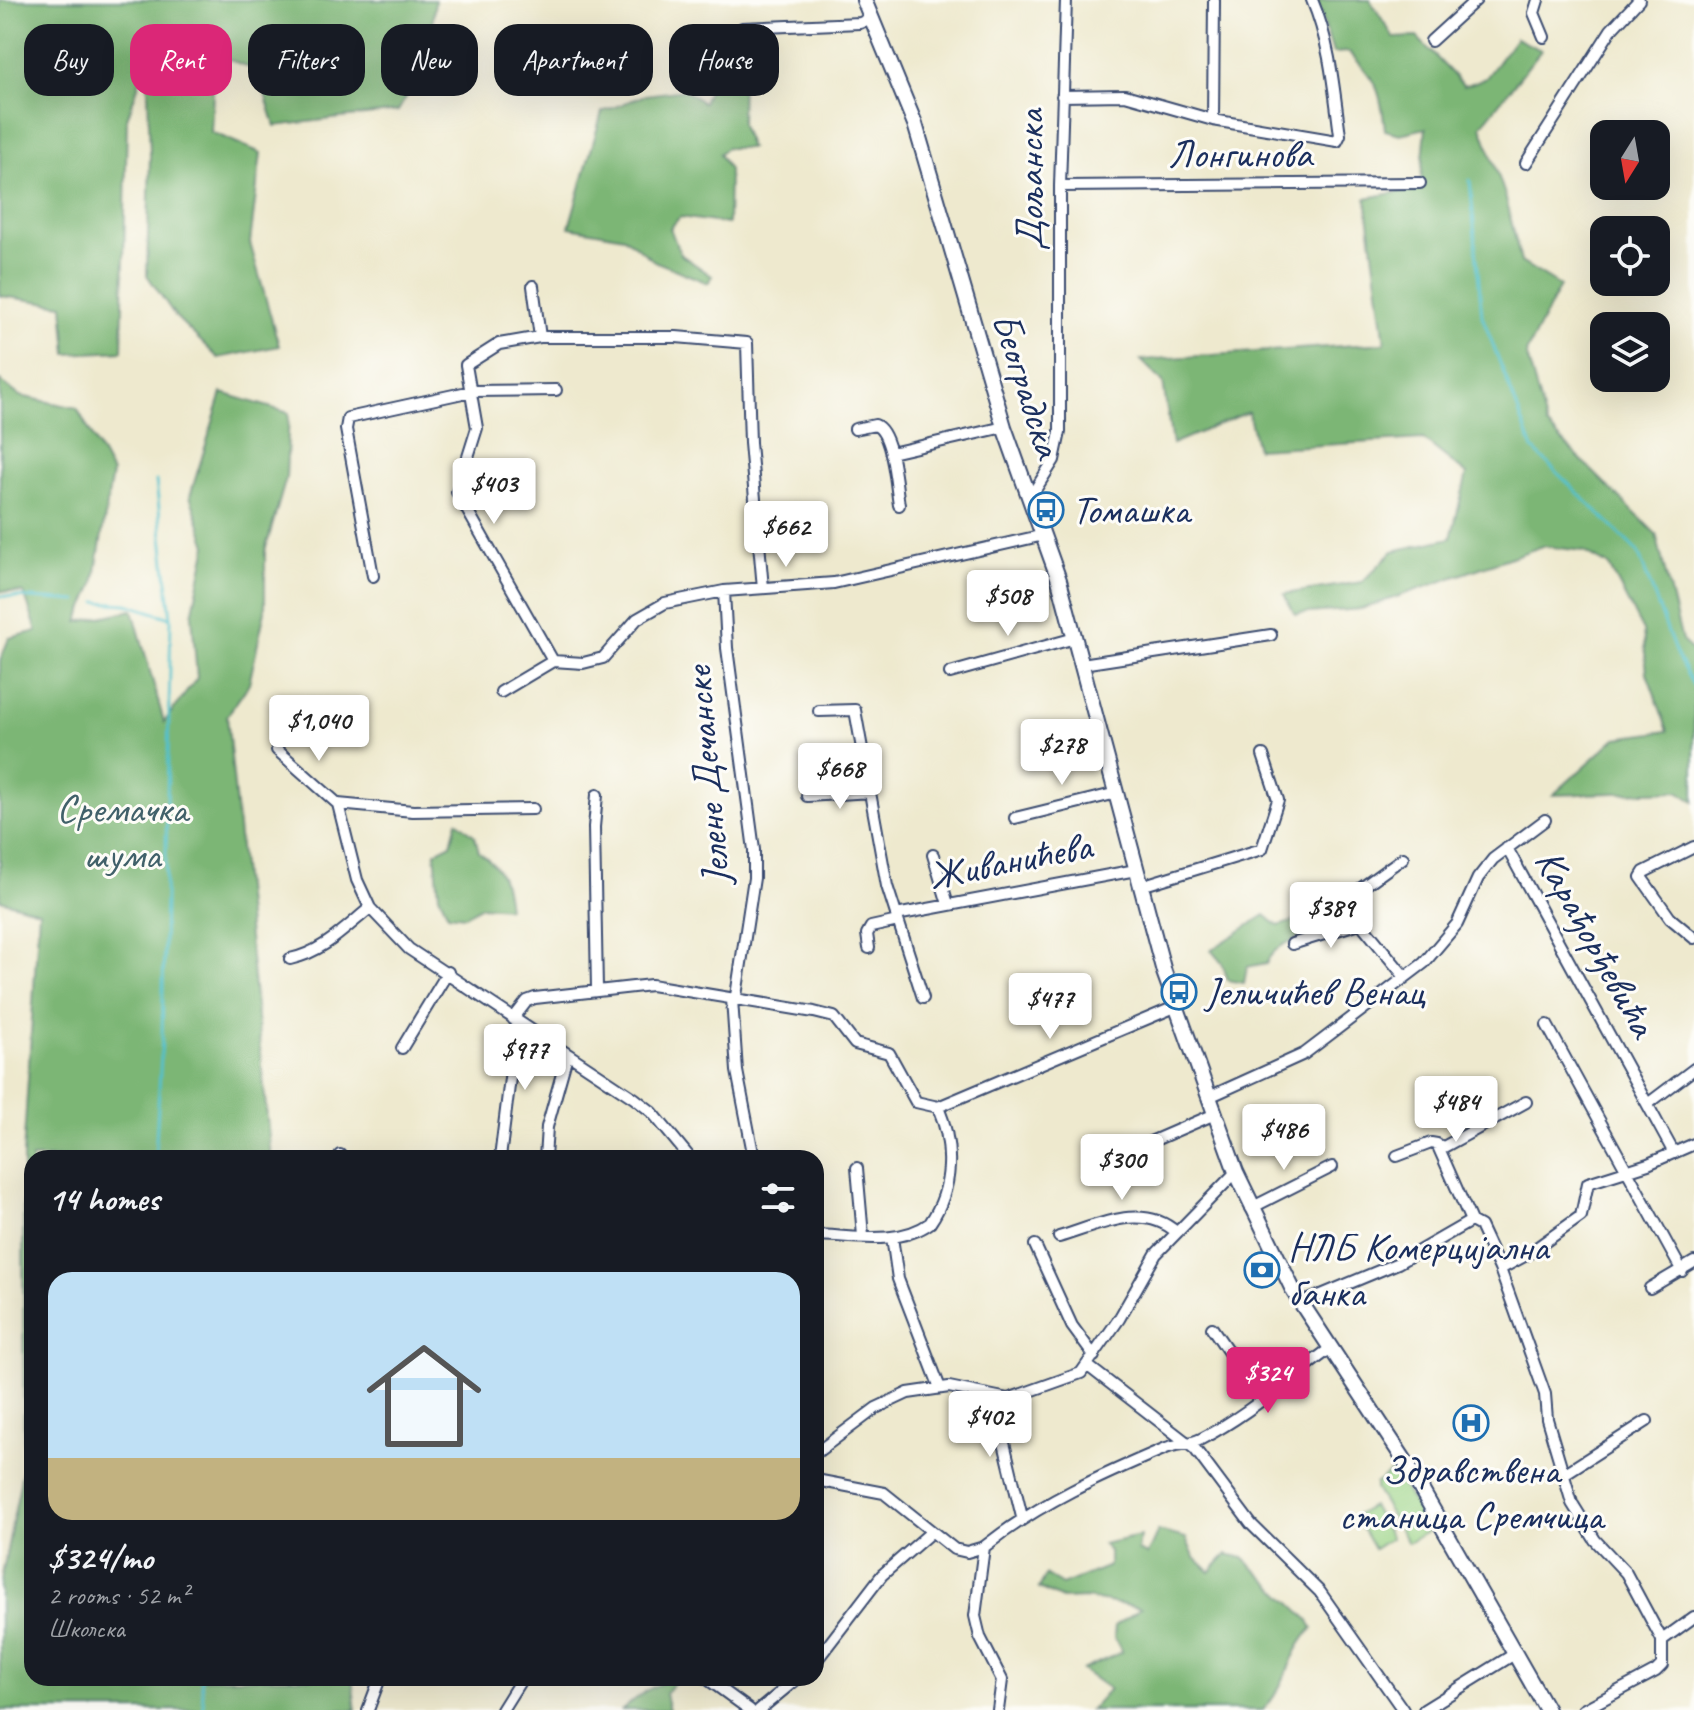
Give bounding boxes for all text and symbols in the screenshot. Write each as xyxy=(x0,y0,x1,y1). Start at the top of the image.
chip: Buy xyxy=(24,24,114,96)
chip: Rent xyxy=(130,24,232,96)
chip: Filters xyxy=(248,24,365,96)
chip: New xyxy=(381,24,478,96)
chip: Apartment xyxy=(494,24,653,96)
chip: House xyxy=(669,24,779,96)
street label: Дољанска xyxy=(1005,106,1055,251)
north arrow xyxy=(1590,120,1670,200)
map controls xyxy=(1590,120,1670,392)
street label: Лонгинова xyxy=(1168,129,1315,179)
button: locate xyxy=(1590,216,1670,296)
street label: Београдска xyxy=(980,306,1075,466)
button: layers xyxy=(1590,312,1670,392)
pin: $403 xyxy=(447,458,541,526)
text: $403 xyxy=(471,467,517,500)
place label: Томашка xyxy=(1072,485,1193,535)
bus stop icon: Томашка xyxy=(1027,491,1065,529)
pin: $662 xyxy=(739,501,833,569)
text: $662 xyxy=(762,510,810,543)
pin: $508 xyxy=(961,570,1055,638)
text: $508 xyxy=(985,579,1031,612)
street label: Јелене Дечанске xyxy=(672,662,742,889)
pin: $1,040 xyxy=(254,695,384,763)
text: $1,040 xyxy=(287,704,351,737)
pin: $278 xyxy=(1015,719,1109,787)
text: $278 xyxy=(1039,728,1085,761)
pin: $668 xyxy=(793,743,887,811)
text: $668 xyxy=(816,752,864,785)
park label: Сремачка шума xyxy=(57,784,191,880)
street label: Живанићева xyxy=(924,820,1098,901)
street label: Карађорђевића xyxy=(1524,840,1669,1048)
pin: $389 xyxy=(1284,882,1378,950)
text: $389 xyxy=(1308,891,1354,924)
place label: Јеличићев Венац xyxy=(1203,967,1426,1017)
pin: $477 xyxy=(1003,973,1097,1041)
bus stop icon: Јеличићев Венац xyxy=(1160,973,1198,1011)
text: $477 xyxy=(1027,982,1073,1015)
pin: $977 xyxy=(478,1024,572,1092)
text: $977 xyxy=(502,1033,548,1066)
pin: $484 xyxy=(1409,1076,1503,1144)
text: $484 xyxy=(1433,1085,1479,1118)
pin: $486 xyxy=(1237,1104,1331,1172)
text: $486 xyxy=(1260,1113,1308,1146)
pin: $300 xyxy=(1075,1134,1169,1202)
text: $300 xyxy=(1099,1143,1145,1176)
icon: filters xyxy=(756,1176,800,1220)
text: 14 homes xyxy=(48,1177,159,1220)
place label: НЛБ Комерцијална банка xyxy=(1288,1222,1551,1318)
bank icon: НЛБ Комерцијална банка xyxy=(1243,1251,1281,1289)
icon: home xyxy=(352,1324,496,1468)
pin: $324 xyxy=(1221,1347,1315,1415)
text: $324 xyxy=(1245,1356,1291,1389)
pin: $402 xyxy=(943,1391,1037,1459)
text: $402 xyxy=(967,1400,1013,1433)
hospital icon: Здравствена станица Сремчица xyxy=(1452,1404,1490,1442)
place label: Здравствена станица Сремчица xyxy=(1339,1445,1607,1541)
text: $324/mo xyxy=(48,1536,153,1579)
text: 2 rooms · 52 m² xyxy=(48,1579,189,1612)
text: Школска xyxy=(48,1612,125,1645)

